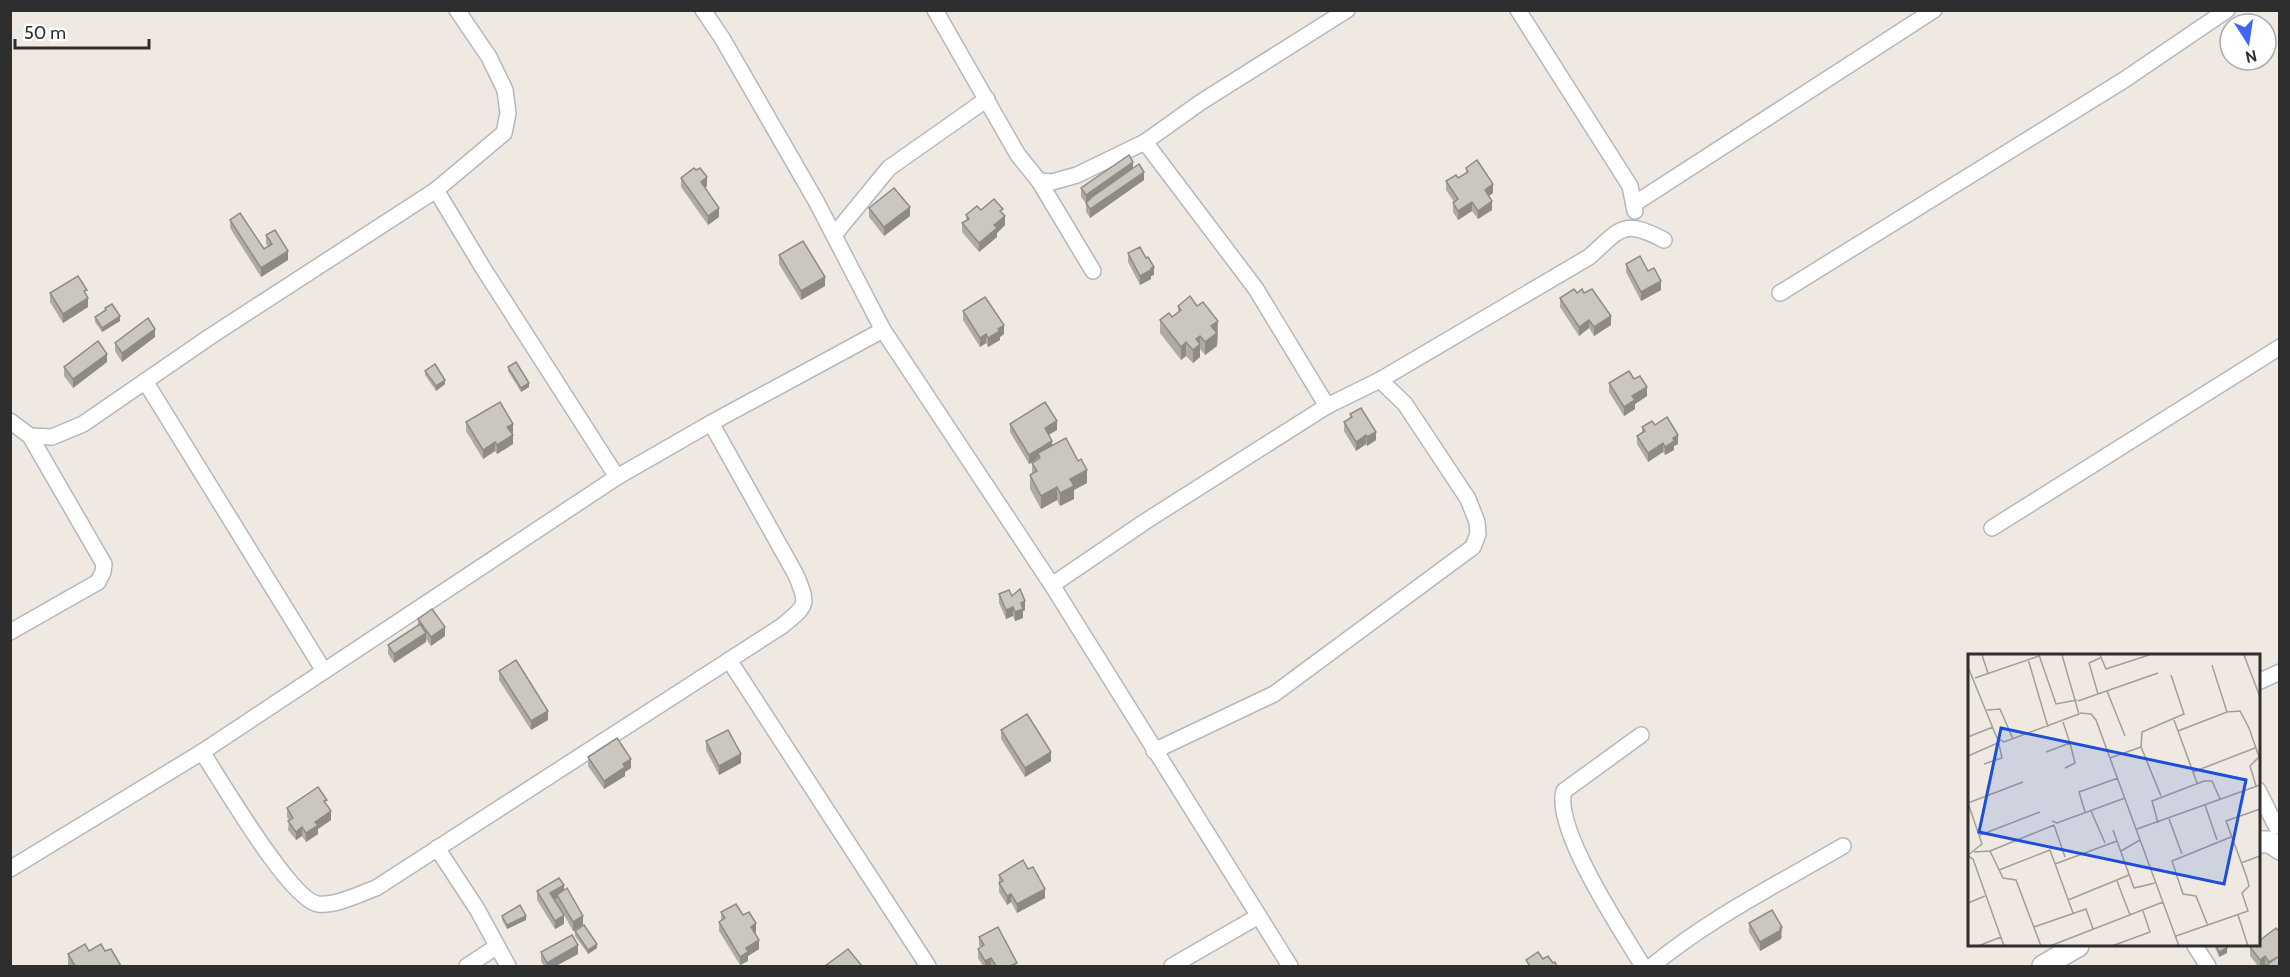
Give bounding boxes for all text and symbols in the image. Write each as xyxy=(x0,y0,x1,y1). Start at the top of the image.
scale bar xyxy=(15,12,148,50)
north arrow xyxy=(2218,12,2278,72)
text: 50 m xyxy=(24,22,66,44)
text: N xyxy=(2244,46,2259,67)
inset map xyxy=(1968,654,2260,947)

